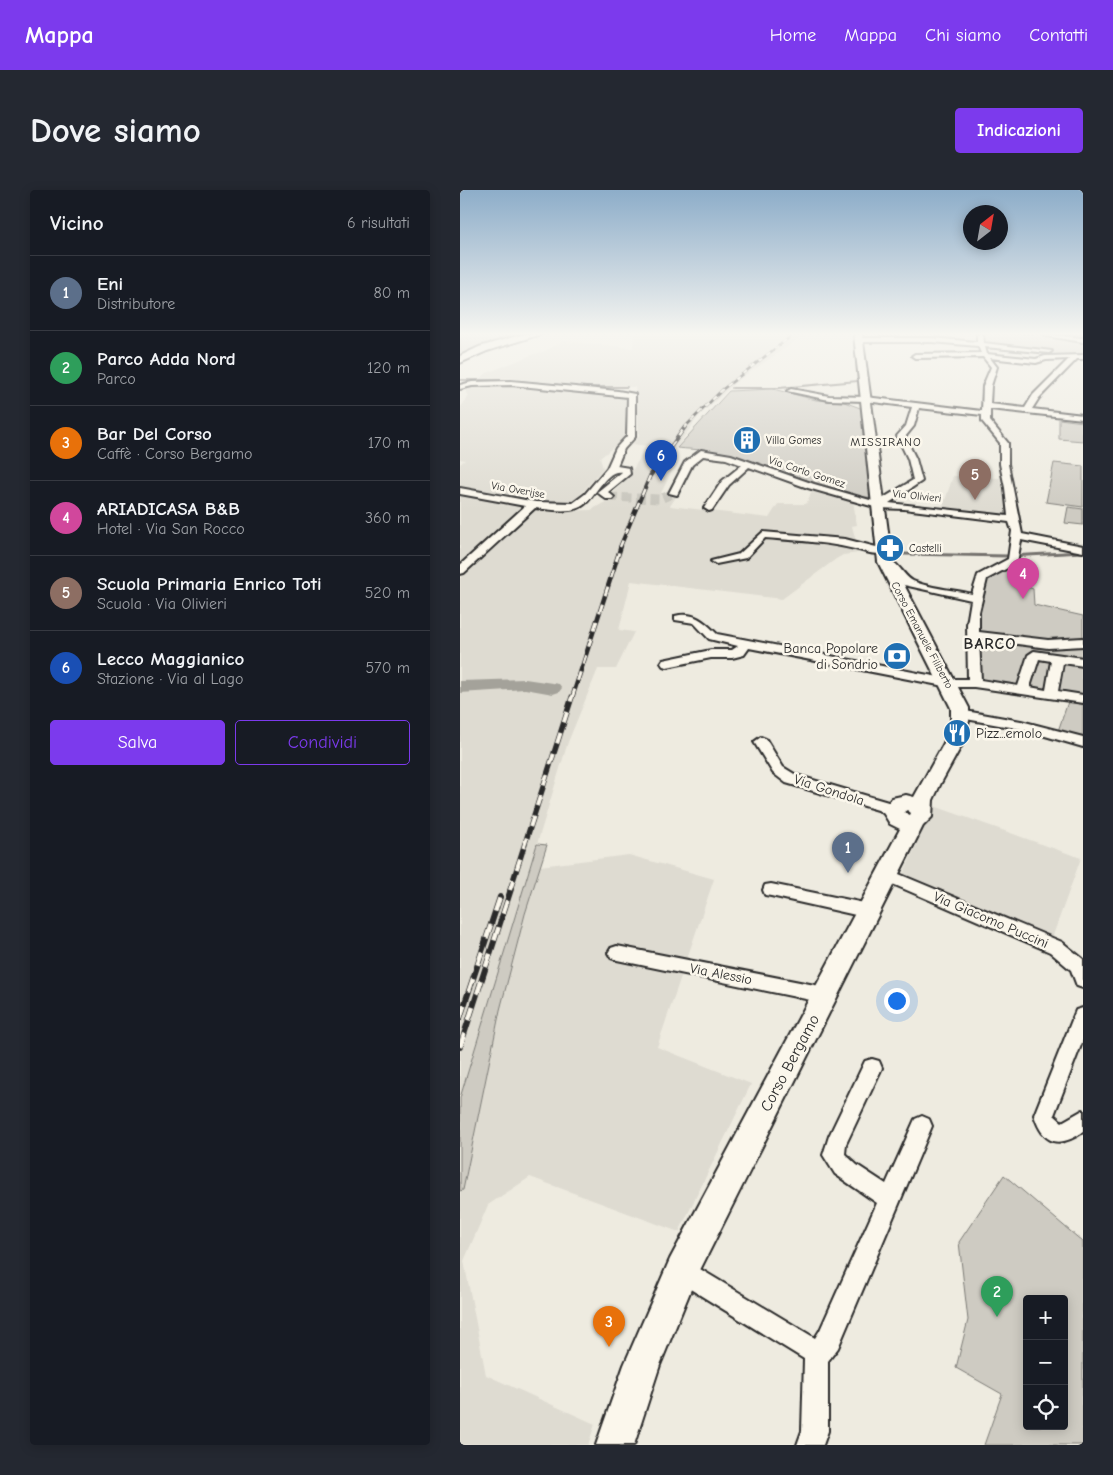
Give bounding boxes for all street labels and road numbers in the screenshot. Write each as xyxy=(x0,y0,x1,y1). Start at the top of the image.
street label: Via Carlo Gomez xyxy=(767,454,847,491)
street label: Via Overijse xyxy=(490,479,546,501)
street label: Via Olivieri xyxy=(892,487,942,505)
street label: Corso Emanuele Filiberto xyxy=(888,579,956,691)
street label: Via Gondola xyxy=(792,771,866,809)
street label: Via Giacomo Puccini xyxy=(931,888,1051,952)
street label: Via Alessio xyxy=(688,960,754,988)
street label: Corso Bergamo xyxy=(757,1011,823,1115)

